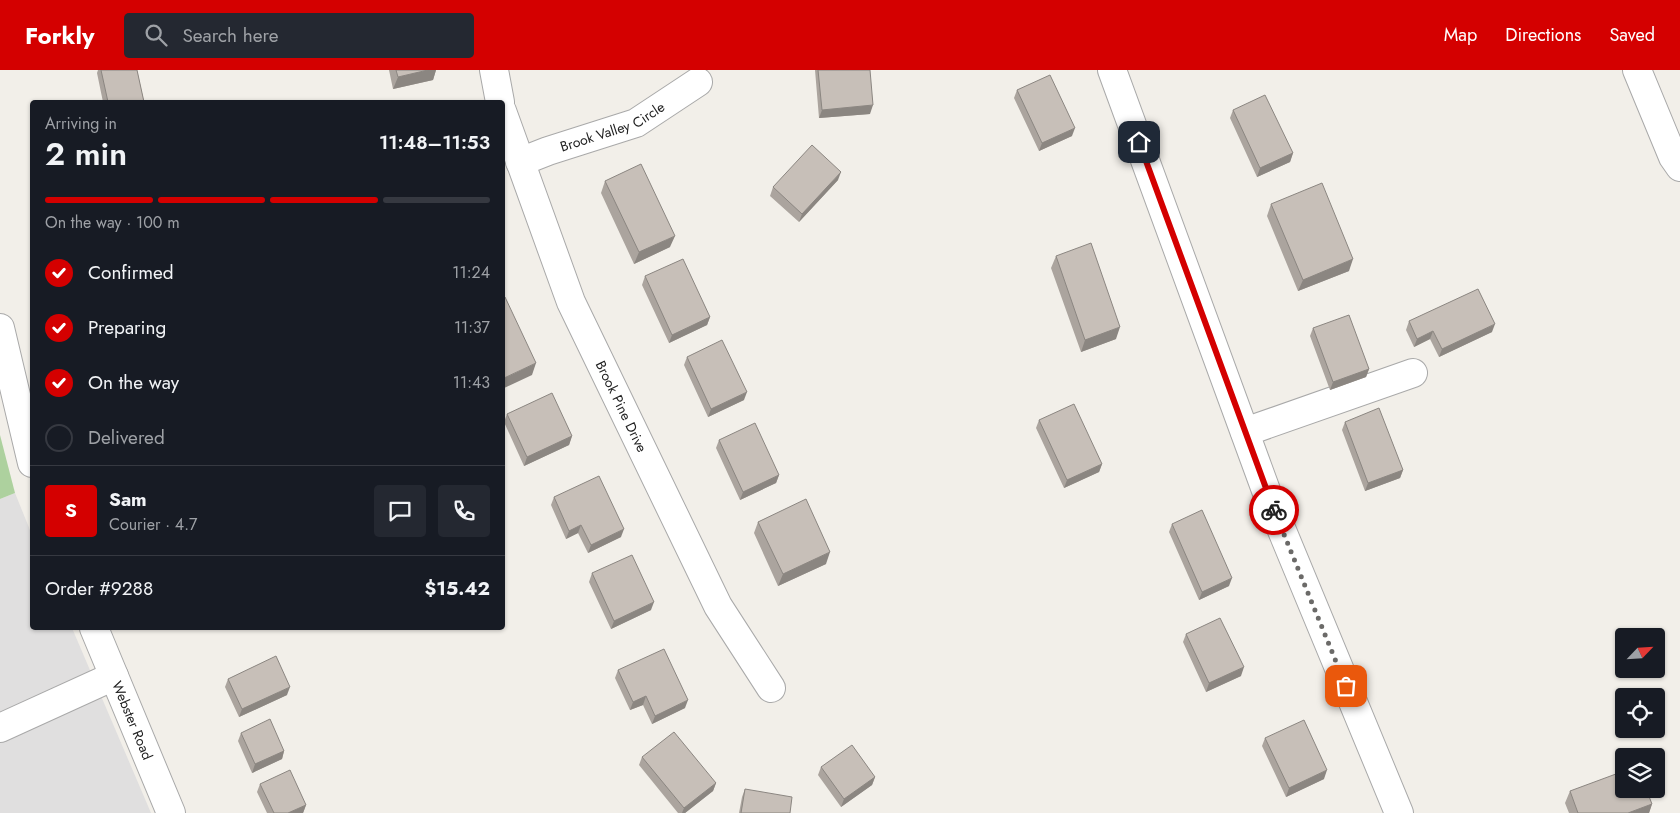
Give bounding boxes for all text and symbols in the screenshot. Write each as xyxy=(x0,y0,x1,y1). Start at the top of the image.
search box xyxy=(124,13,474,58)
text: Forkly xyxy=(25,18,94,53)
icon: search xyxy=(142,21,170,49)
text: Search here xyxy=(182,22,279,49)
text: Map xyxy=(1444,22,1477,48)
text: Directions xyxy=(1505,22,1581,48)
text: Saved xyxy=(1609,22,1655,48)
street label: Brook Valley Circle xyxy=(558,97,668,157)
text: Arriving in xyxy=(45,112,117,135)
pin xyxy=(1118,121,1160,163)
icon: home xyxy=(1125,128,1153,156)
text: 11:48–11:53 xyxy=(379,129,490,156)
text: 2 min xyxy=(45,131,127,177)
text: On the way · 100 m xyxy=(45,211,180,234)
icon: check xyxy=(45,259,73,287)
text: Confirmed xyxy=(88,259,174,286)
text: 11:24 xyxy=(452,261,490,284)
icon: check xyxy=(45,314,73,342)
text: Preparing xyxy=(88,314,166,341)
text: 11:37 xyxy=(454,316,490,339)
street label: Brook Pine Drive xyxy=(591,357,652,455)
icon: check xyxy=(45,369,73,397)
text: On the way xyxy=(88,369,179,396)
text: 11:43 xyxy=(453,371,490,394)
text: Delivered xyxy=(88,424,165,451)
button: chat xyxy=(374,485,426,537)
button: phone xyxy=(438,485,490,537)
courier xyxy=(1249,485,1299,535)
text: Sam xyxy=(109,486,147,513)
icon: bike xyxy=(1260,496,1288,524)
text: S xyxy=(65,497,77,524)
text: Courier · 4.7 xyxy=(109,513,197,536)
text: Order #9288 xyxy=(45,575,153,602)
text: $15.42 xyxy=(424,575,490,602)
north arrow xyxy=(1615,628,1665,678)
map controls xyxy=(1615,628,1665,798)
pin xyxy=(1325,665,1367,707)
icon: bag xyxy=(1332,672,1360,700)
street label: Webster Road xyxy=(107,678,158,763)
button: locate xyxy=(1615,688,1665,738)
button: layers xyxy=(1615,748,1665,798)

